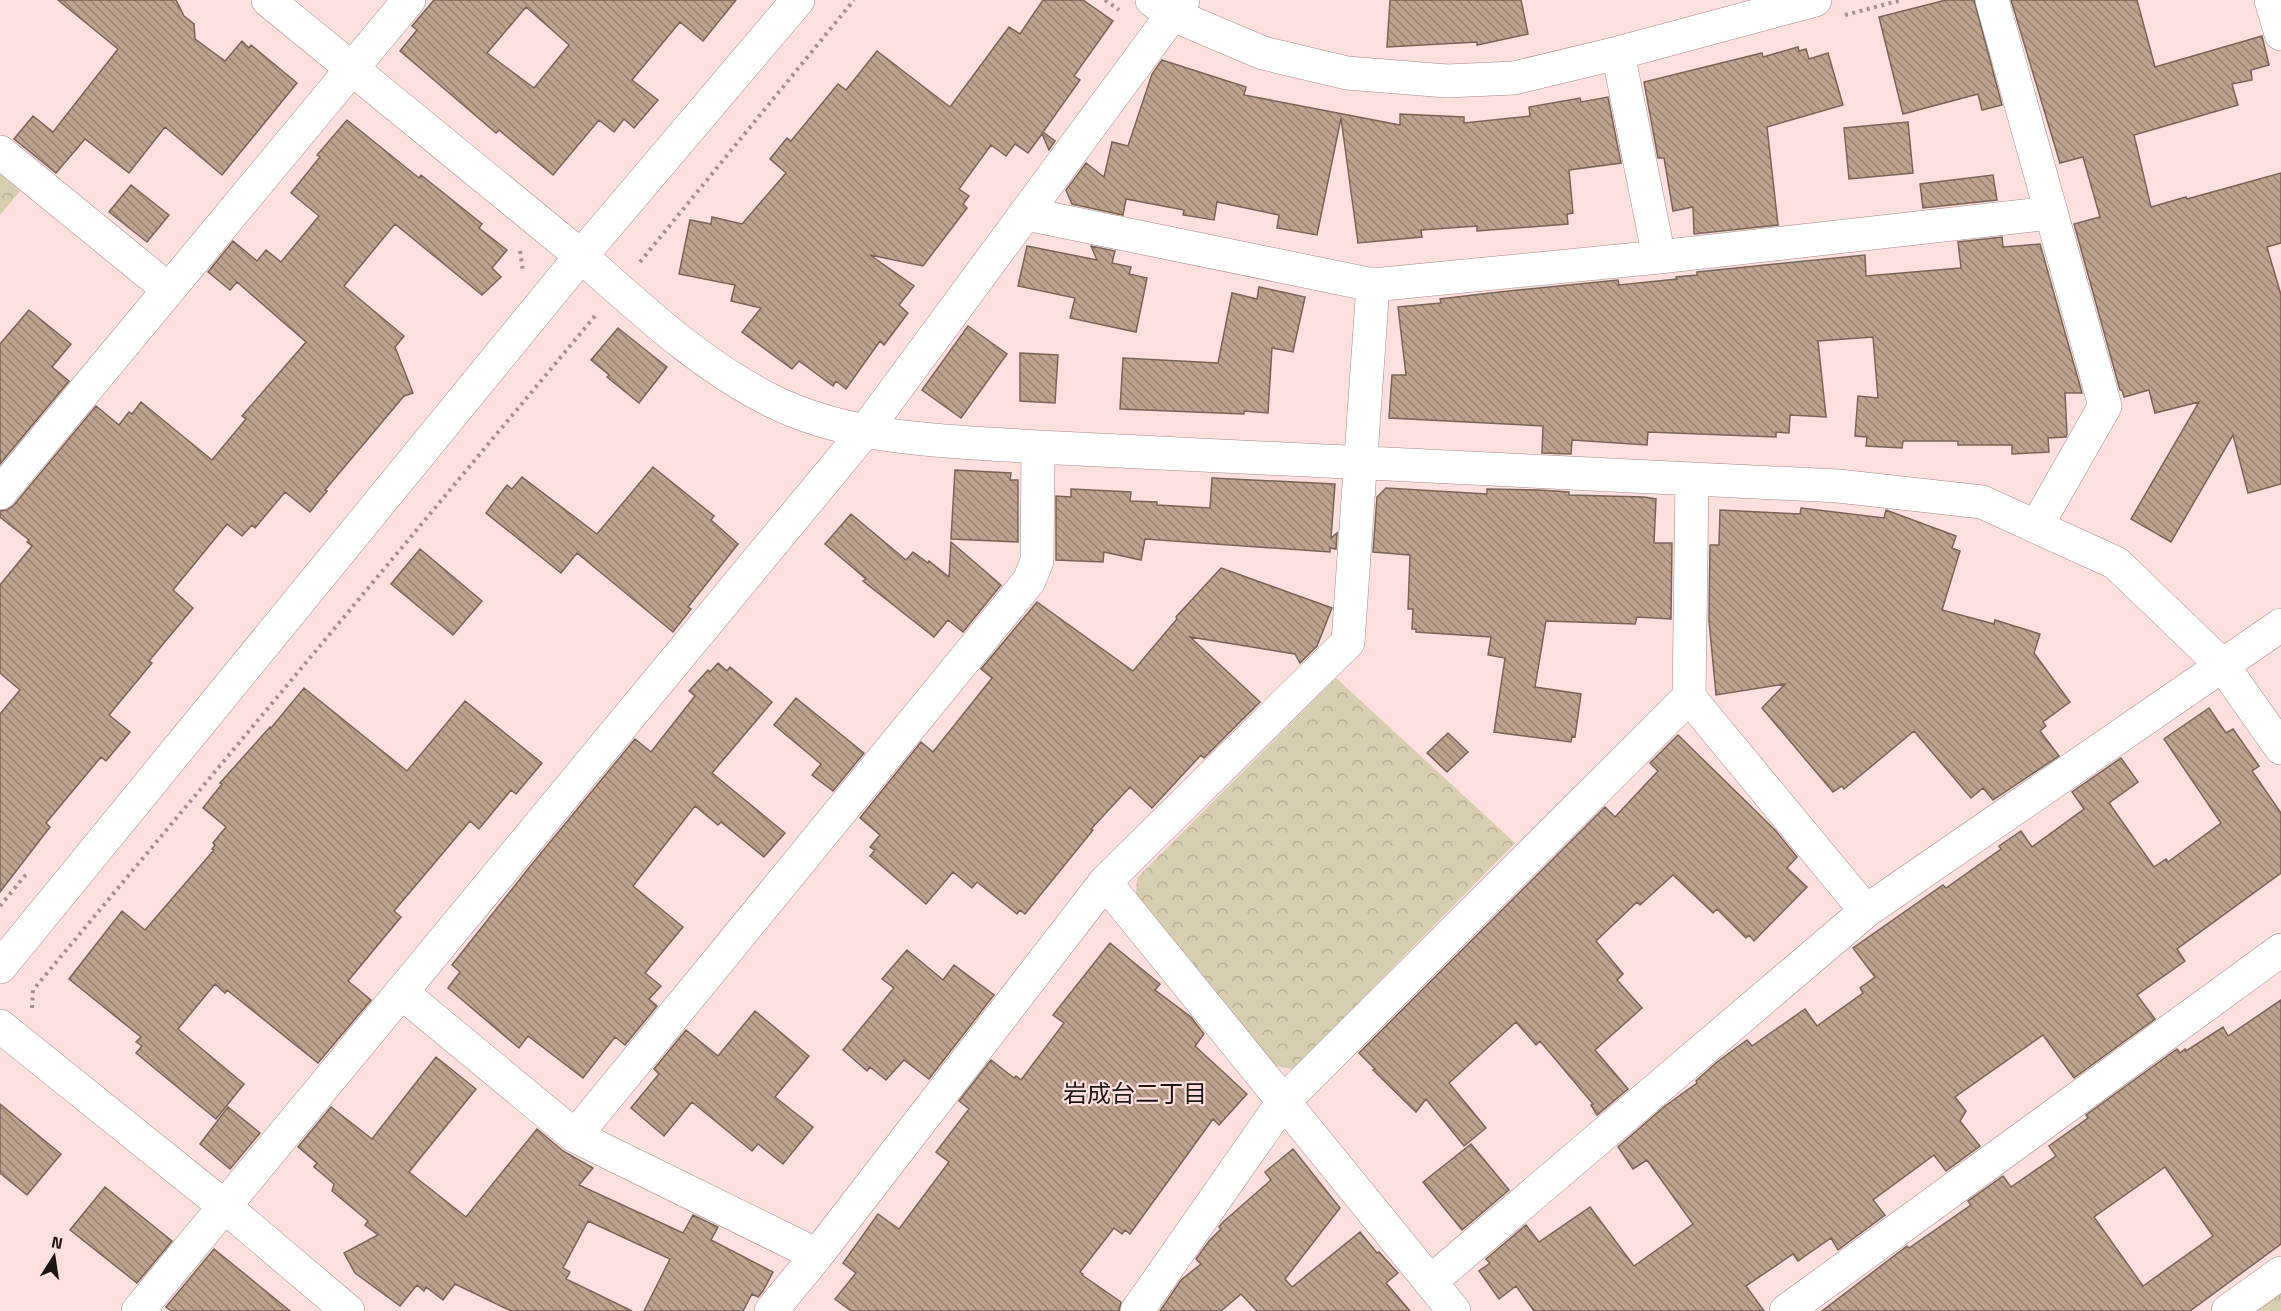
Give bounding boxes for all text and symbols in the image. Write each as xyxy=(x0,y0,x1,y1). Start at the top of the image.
district label: 岩成台二丁目 xyxy=(1063,1075,1207,1111)
north arrow xyxy=(24,1227,84,1287)
text: N xyxy=(49,1229,65,1255)

